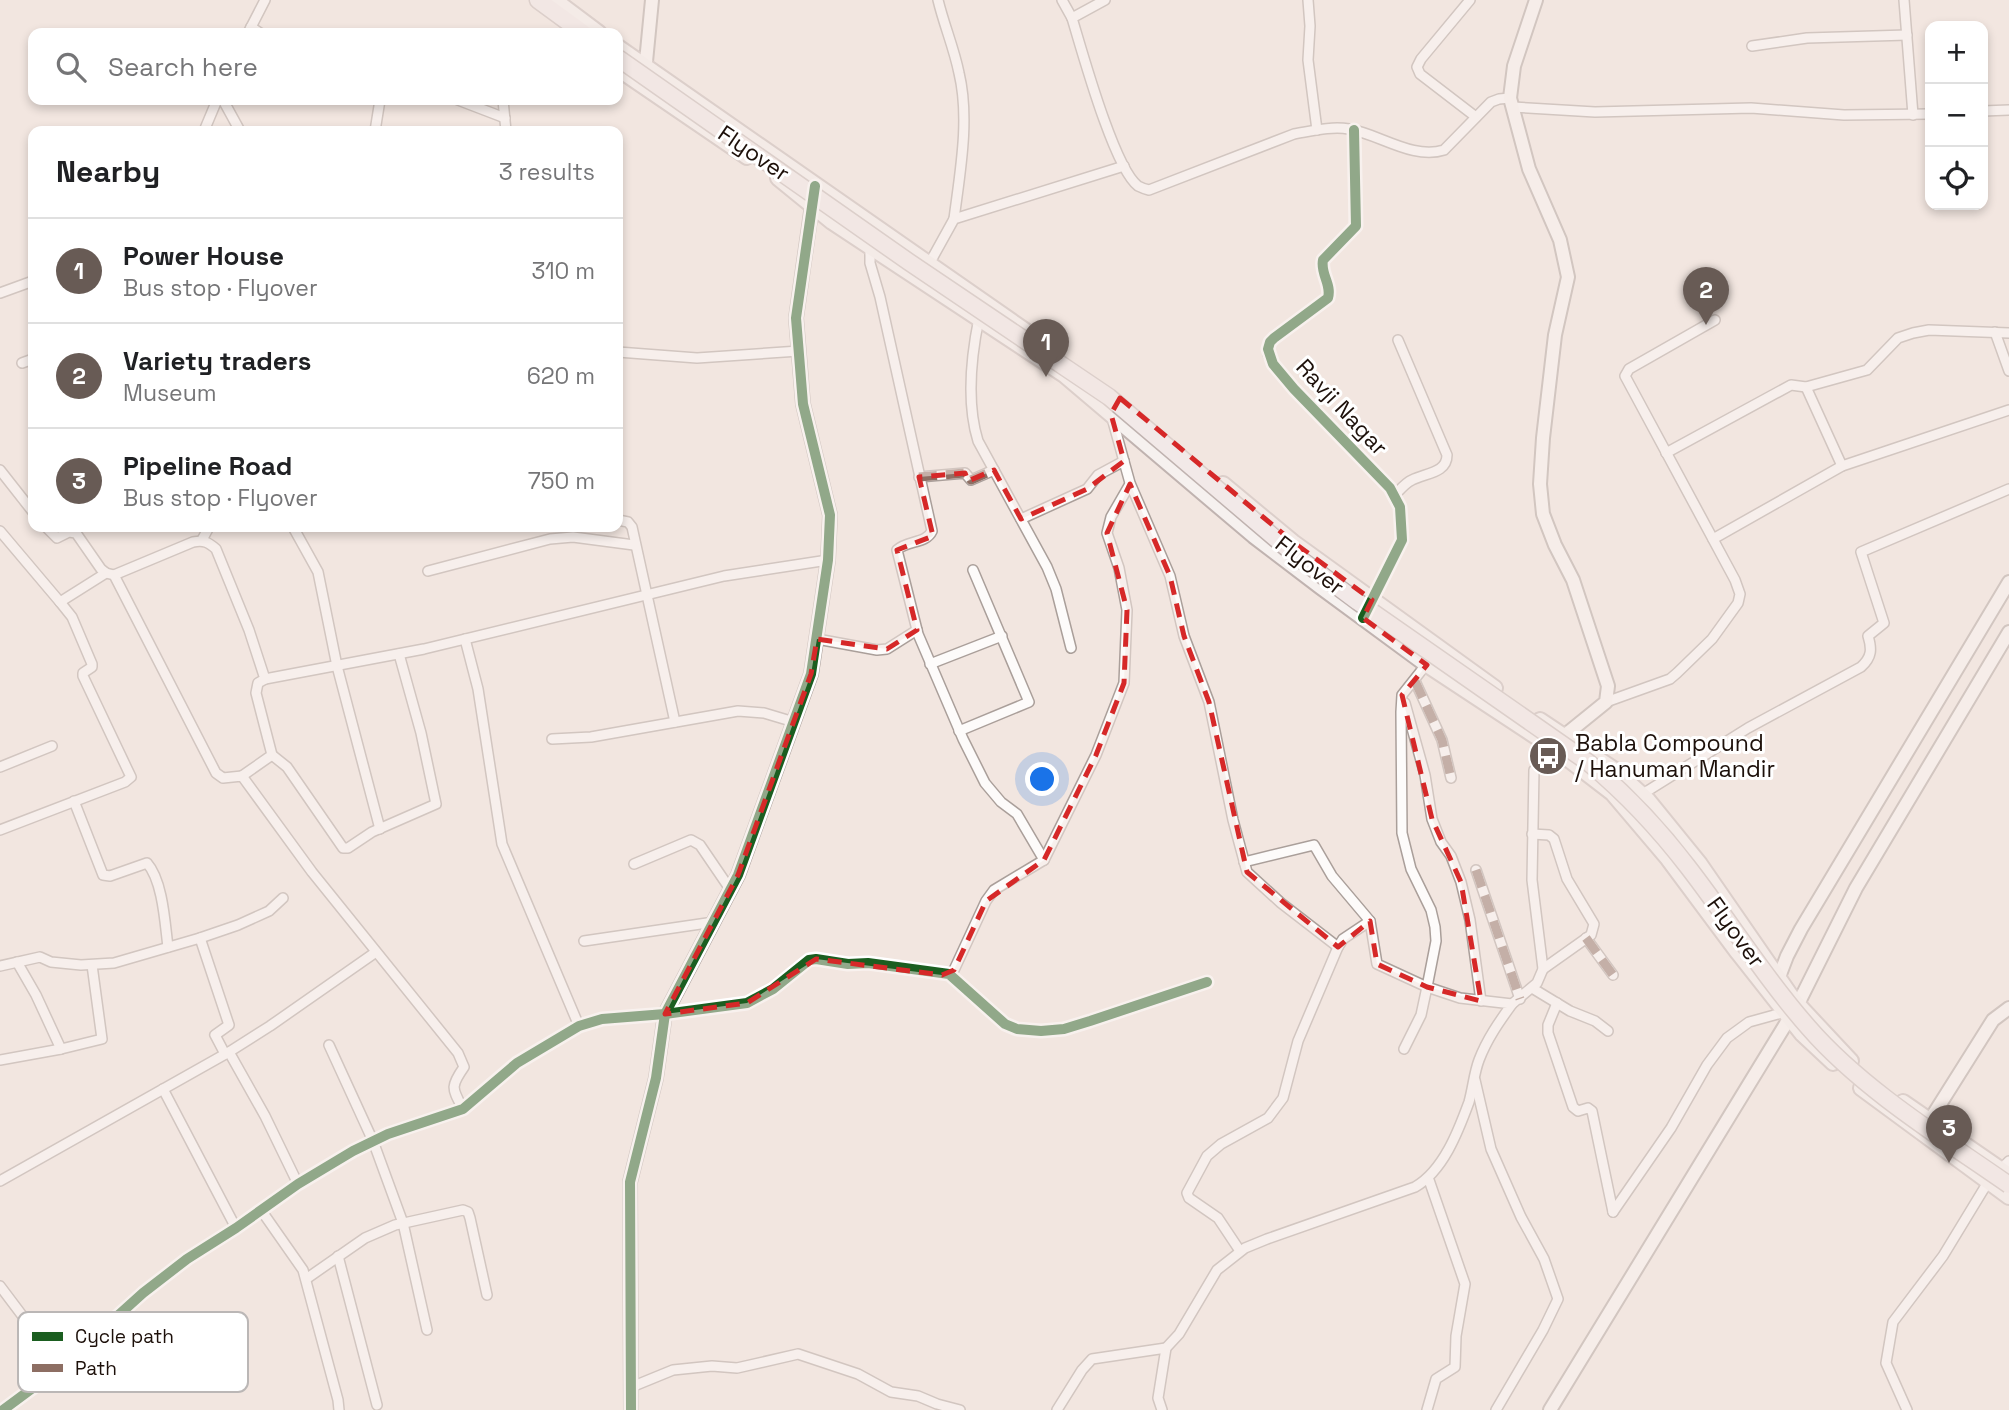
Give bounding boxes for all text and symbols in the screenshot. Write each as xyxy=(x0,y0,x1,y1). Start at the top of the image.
map controls xyxy=(1925,21,1988,210)
button: + xyxy=(1925,21,1988,84)
search box xyxy=(28,28,623,105)
icon: search xyxy=(52,48,90,86)
text: Search here xyxy=(108,50,258,84)
button: − xyxy=(1925,84,1988,147)
street label: Flyover xyxy=(712,118,796,188)
button: locate xyxy=(1925,147,1988,210)
text: Nearby xyxy=(56,152,160,191)
text: 3 results xyxy=(499,157,595,187)
text: Power House xyxy=(123,239,284,273)
text: 1 xyxy=(74,256,84,286)
text: 310 m xyxy=(531,256,595,286)
pin: 2 xyxy=(1683,267,1729,325)
text: Bus stop · Flyover xyxy=(123,273,318,303)
pin: 1 xyxy=(1023,319,1069,377)
text: Variety traders xyxy=(123,344,311,378)
street label: Ravji Nagar xyxy=(1290,352,1394,462)
text: 2 xyxy=(72,361,86,391)
text: 620 m xyxy=(527,361,595,391)
text: Museum xyxy=(123,378,217,408)
text: Pipeline Road xyxy=(123,449,292,483)
text: 3 xyxy=(72,466,86,496)
text: 750 m xyxy=(528,466,595,496)
text: Bus stop · Flyover xyxy=(123,483,318,513)
street label: Flyover xyxy=(1269,529,1351,601)
place label: Babla Compound / Hanuman Mandir xyxy=(1575,728,1775,784)
bus stop icon: Babla Compound / Hanuman Mandir xyxy=(1527,735,1569,777)
your location xyxy=(1025,762,1059,796)
street label: Flyover xyxy=(1700,891,1772,973)
pin: 3 xyxy=(1926,1105,1972,1163)
legend xyxy=(18,1312,248,1392)
text: Cycle path xyxy=(75,1324,174,1349)
text: Path xyxy=(75,1356,117,1381)

